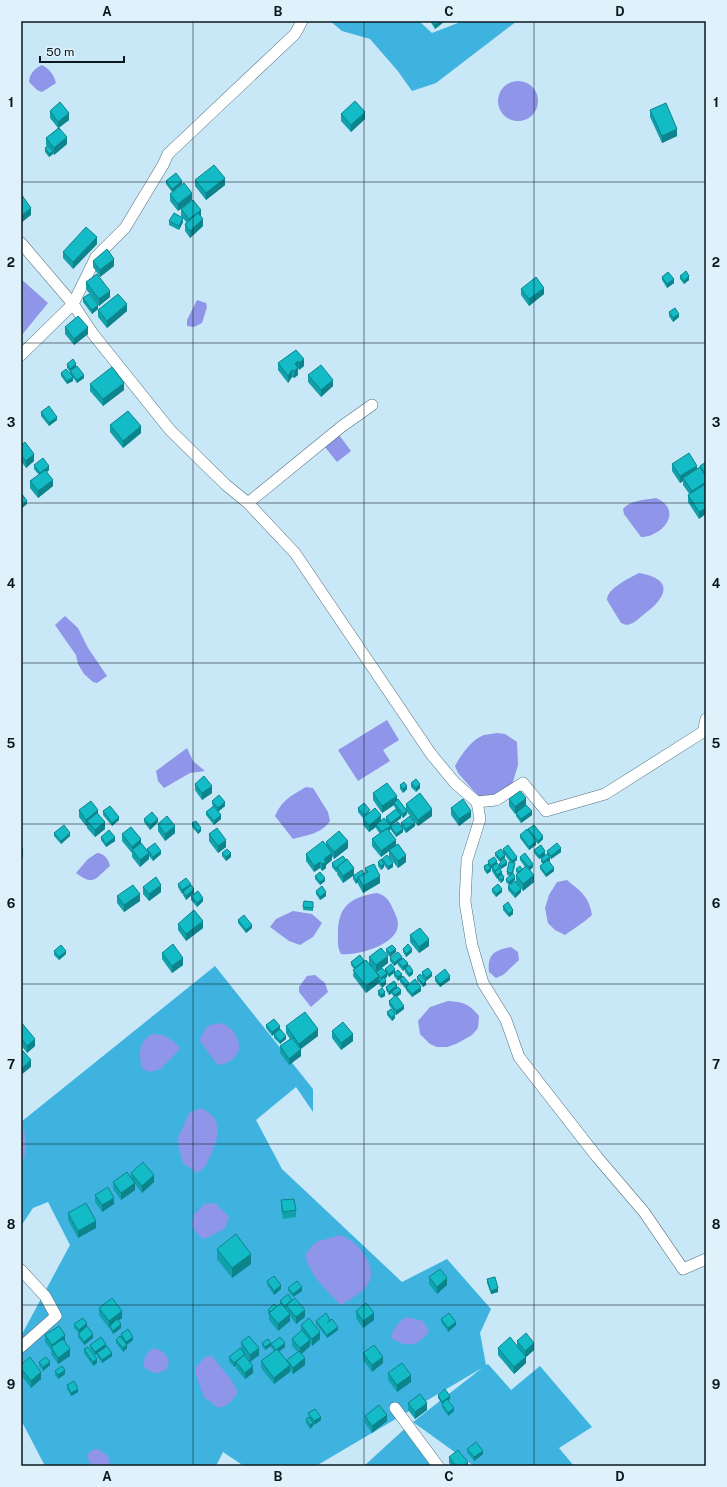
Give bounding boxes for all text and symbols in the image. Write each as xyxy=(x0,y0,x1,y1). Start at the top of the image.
text: A xyxy=(102,4,112,19)
text: B xyxy=(274,4,283,19)
text: C xyxy=(444,4,454,19)
text: D xyxy=(615,4,625,19)
scale bar xyxy=(40,38,124,64)
text: 50 m xyxy=(46,45,74,59)
text: 1 xyxy=(8,95,14,110)
text: 1 xyxy=(713,95,719,110)
text: 2 xyxy=(7,255,15,270)
text: 2 xyxy=(712,255,720,270)
text: 3 xyxy=(7,415,16,430)
text: 3 xyxy=(712,415,721,430)
text: 4 xyxy=(7,576,16,591)
text: 4 xyxy=(712,576,721,591)
text: 5 xyxy=(7,736,16,751)
text: 5 xyxy=(712,736,721,751)
text: 6 xyxy=(7,896,16,911)
text: 6 xyxy=(712,896,721,911)
text: 7 xyxy=(7,1057,15,1072)
text: 7 xyxy=(712,1057,720,1072)
text: 8 xyxy=(7,1217,16,1232)
text: 8 xyxy=(712,1217,721,1232)
text: 9 xyxy=(7,1377,15,1392)
text: 9 xyxy=(712,1377,720,1392)
text: A xyxy=(102,1469,112,1484)
text: B xyxy=(274,1469,283,1484)
text: C xyxy=(444,1469,454,1484)
text: D xyxy=(615,1469,625,1484)

